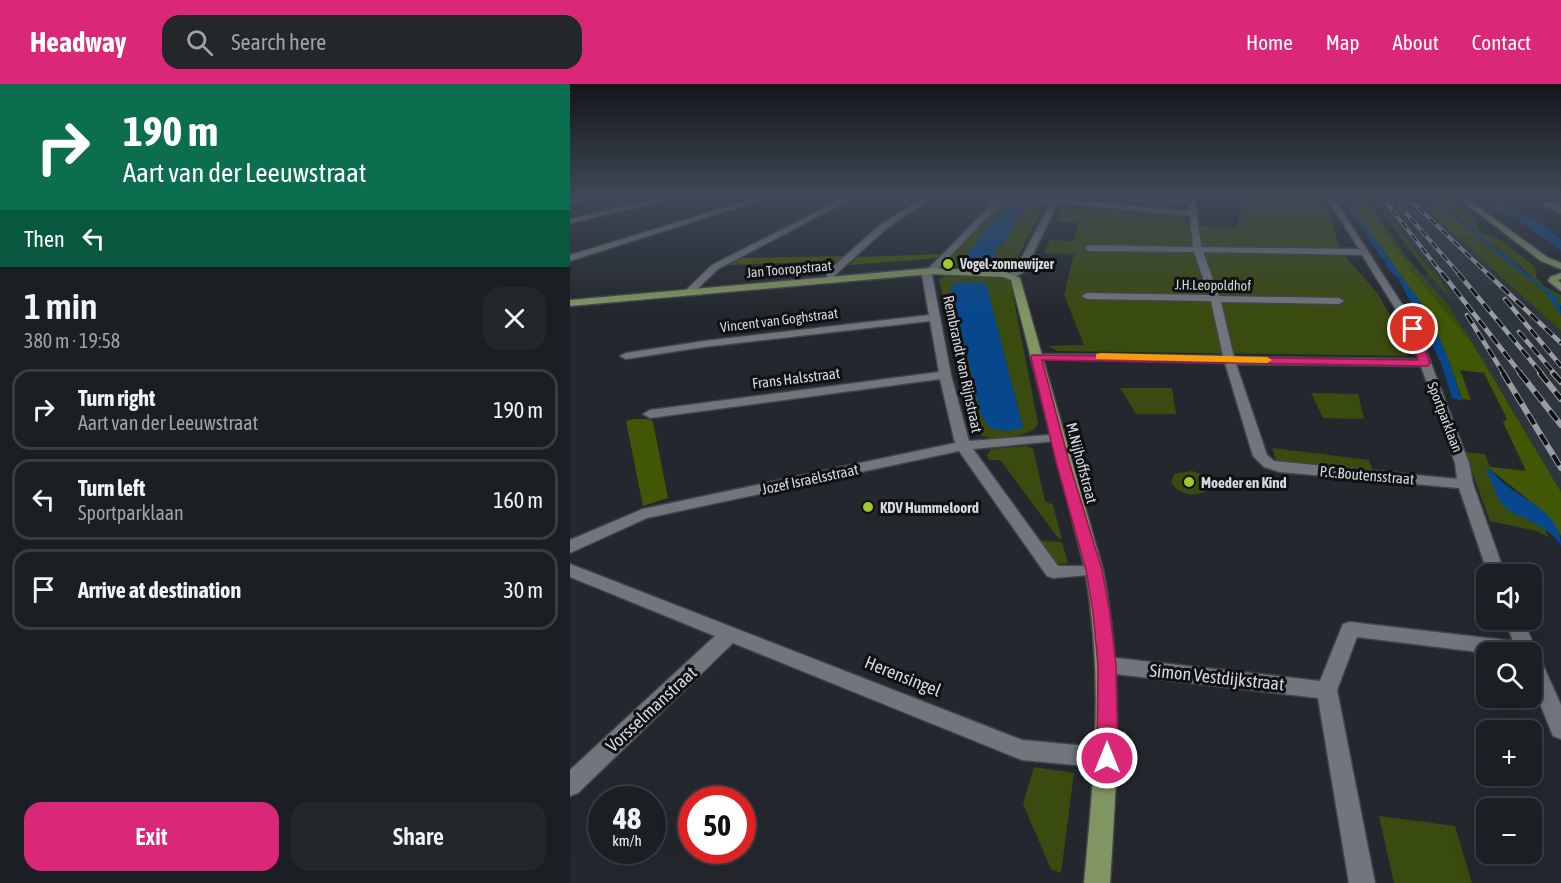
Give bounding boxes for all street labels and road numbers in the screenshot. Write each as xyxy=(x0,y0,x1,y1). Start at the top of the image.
street label: Jan Tooropstraat xyxy=(746,257,832,281)
street label: J.H.Leopoldhof xyxy=(1175,276,1251,294)
street label: Rembrandt van Rijnstraat xyxy=(940,294,986,434)
street label: Vincent van Goghstraat xyxy=(719,305,839,335)
street label: Frans Halsstraat xyxy=(751,364,841,392)
street label: Sportparklaan xyxy=(1424,380,1466,454)
street label: M.Nijhoffstraat xyxy=(1063,421,1101,505)
street label: Jozef Israëlsstraat xyxy=(760,460,860,498)
street label: P.C.Boutensstraat xyxy=(1319,462,1415,488)
street label: Herensingel xyxy=(862,651,944,701)
street label: Simon Vestdijkstraat xyxy=(1149,659,1285,695)
street label: Vorsselmanstraat xyxy=(601,662,701,756)

